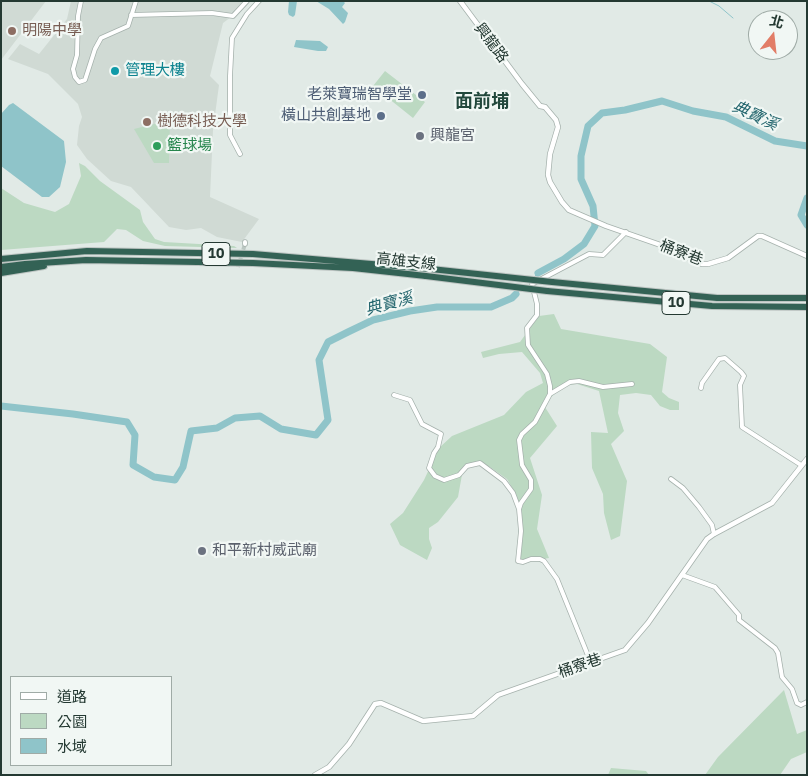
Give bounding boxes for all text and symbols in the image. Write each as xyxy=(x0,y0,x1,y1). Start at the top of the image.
north arrow xyxy=(748,10,798,60)
text: 北 xyxy=(768,11,786,32)
street label: 興龍路 xyxy=(470,20,512,66)
place label: 明陽中學 xyxy=(22,22,82,40)
marker: 明陽中學 xyxy=(6,25,18,37)
place label: 管理大樓 xyxy=(125,62,185,80)
marker: 管理大樓 xyxy=(109,65,121,77)
place label: 老萊寶瑞智學堂 xyxy=(307,86,412,104)
marker: 老萊寶瑞智學堂 xyxy=(416,89,428,101)
district label: 面前埔 xyxy=(455,91,509,113)
water label: 典寶溪 xyxy=(729,97,781,135)
place label: 橫山共創基地 xyxy=(281,107,371,125)
marker: 橫山共創基地 xyxy=(375,110,387,122)
place label: 樹德科技大學 xyxy=(157,113,247,131)
marker: 樹德科技大學 xyxy=(141,116,153,128)
place label: 興龍宮 xyxy=(430,127,475,145)
marker: 興龍宮 xyxy=(414,130,426,142)
place label: 籃球場 xyxy=(167,137,212,155)
marker: 籃球場 xyxy=(151,140,163,152)
street label: 桶寮巷 xyxy=(657,237,705,269)
road number: 10 xyxy=(202,242,230,266)
street label: 高雄支線 xyxy=(375,250,437,274)
water label: 典寶溪 xyxy=(363,289,415,319)
road number: 10 xyxy=(662,292,690,314)
place label: 和平新村威武廟 xyxy=(212,542,317,560)
marker: 和平新村威武廟 xyxy=(196,545,208,557)
street label: 桶寮巷 xyxy=(556,650,604,682)
legend xyxy=(10,676,172,766)
text: 道路 xyxy=(57,687,87,706)
text: 公園 xyxy=(57,712,87,731)
text: 水域 xyxy=(57,737,87,756)

